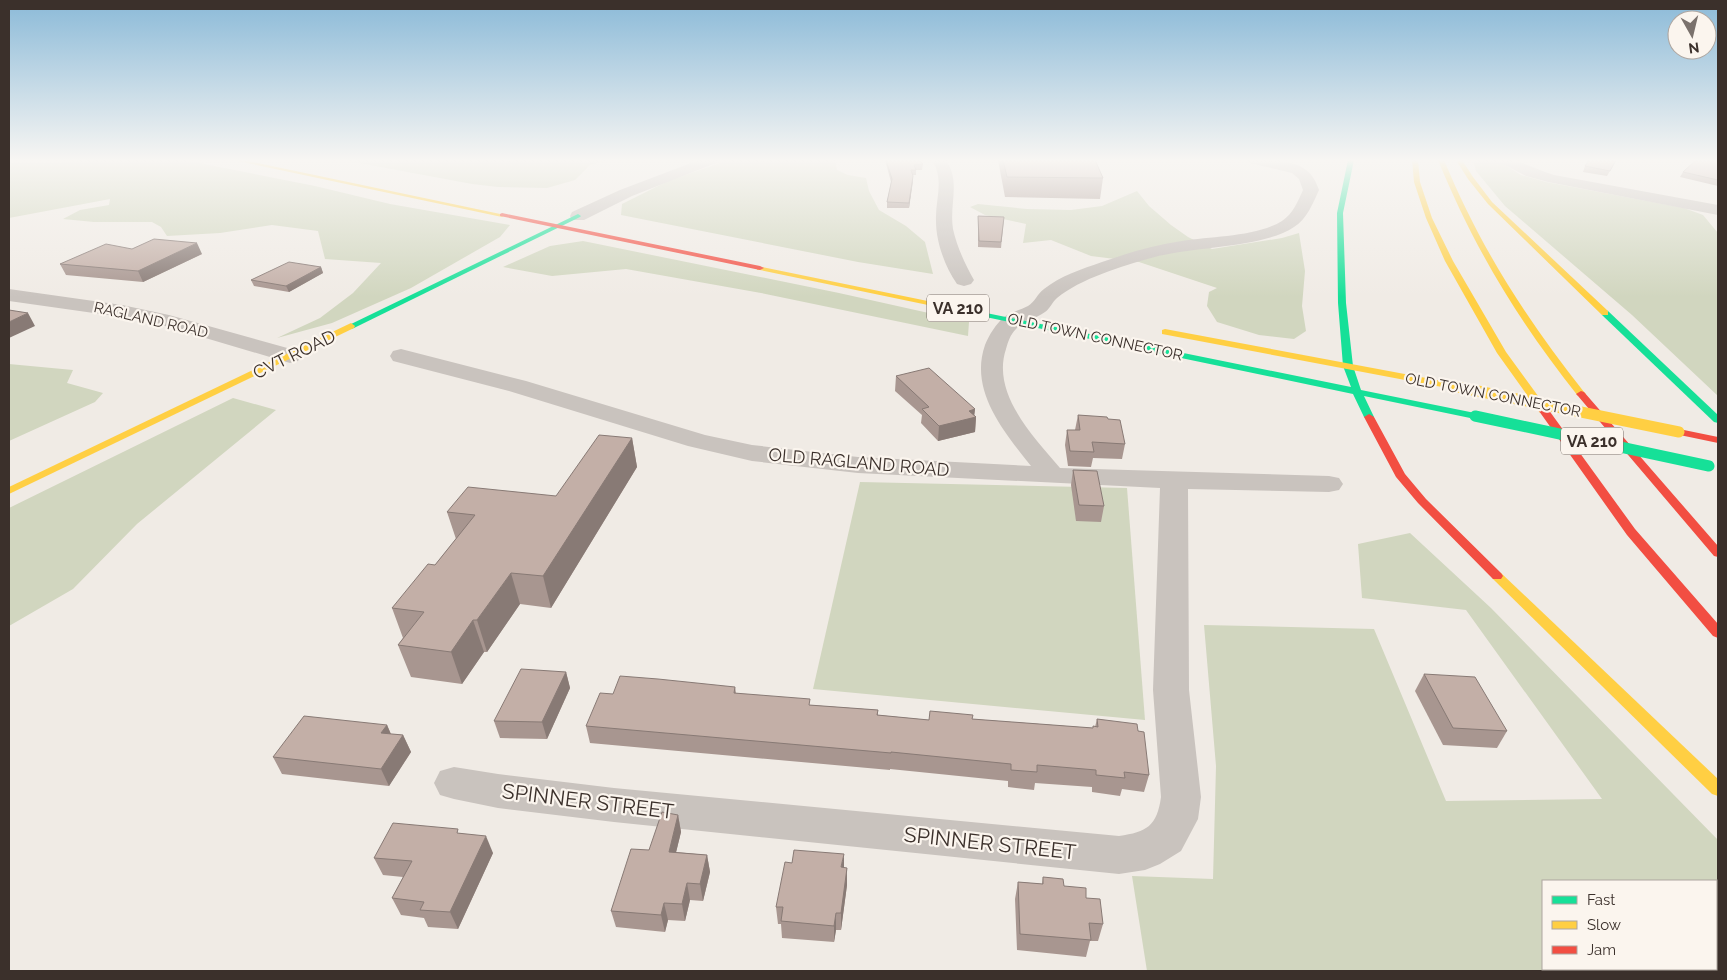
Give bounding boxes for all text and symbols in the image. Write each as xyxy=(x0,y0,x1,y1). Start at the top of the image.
north arrow xyxy=(1667,10,1717,60)
text: N xyxy=(1687,39,1700,57)
road number: VA 210 xyxy=(927,294,989,322)
street label: RAGLAND ROAD xyxy=(92,298,210,342)
street label: OLD TOWN CONNECTOR xyxy=(1006,310,1184,364)
street label: CVT ROAD xyxy=(249,325,339,383)
street label: OLD TOWN CONNECTOR xyxy=(1404,369,1583,421)
road number: VA 210 xyxy=(1561,428,1623,454)
street label: OLD RAGLAND ROAD xyxy=(768,444,951,480)
street label: SPINNER STREET xyxy=(501,778,676,824)
street label: SPINNER STREET xyxy=(903,822,1077,864)
legend xyxy=(1542,880,1717,970)
text: Fast xyxy=(1587,891,1615,909)
text: Slow xyxy=(1587,916,1621,934)
text: Jam xyxy=(1587,941,1616,959)

